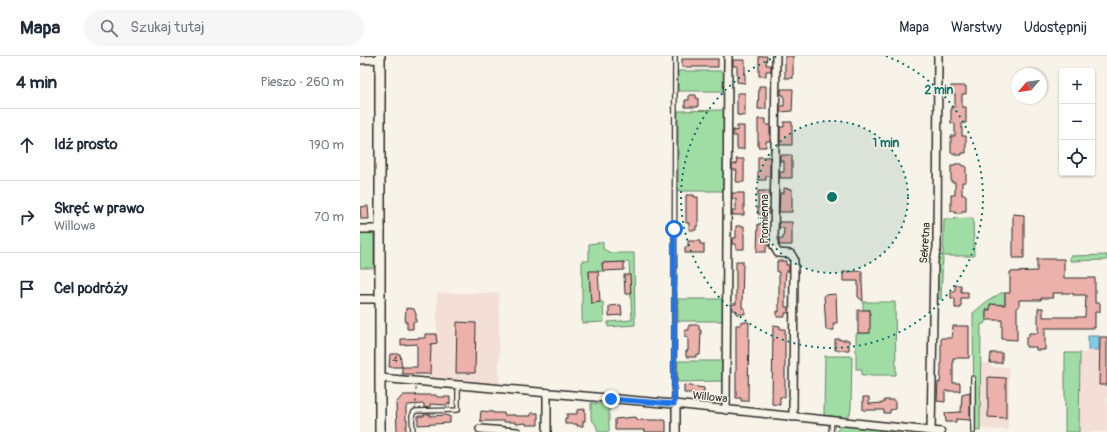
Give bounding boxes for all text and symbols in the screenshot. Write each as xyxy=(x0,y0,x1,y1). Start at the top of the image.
search box xyxy=(84,10,364,46)
text: Mapa xyxy=(20,16,60,40)
icon: search xyxy=(98,17,120,39)
text: Szukaj tutaj xyxy=(130,18,204,37)
text: Mapa xyxy=(899,19,929,36)
text: Warstwy xyxy=(951,19,1002,36)
text: Udostępnij xyxy=(1024,19,1087,36)
north arrow xyxy=(1011,68,1047,104)
map controls xyxy=(1059,68,1095,176)
button: + xyxy=(1059,68,1095,104)
text: 4 min xyxy=(16,72,57,93)
text: Pieszo · 260 m xyxy=(261,74,344,90)
text: 2 min xyxy=(925,83,954,98)
button: − xyxy=(1059,104,1095,140)
icon: ahead xyxy=(16,134,38,156)
text: Idź prosto xyxy=(54,135,118,154)
text: 1 min xyxy=(873,136,900,151)
text: 190 m xyxy=(309,137,344,153)
button: locate xyxy=(1059,140,1095,176)
centre of rings xyxy=(825,190,839,204)
street label: Promienna xyxy=(758,194,771,244)
text: Skręć w prawo xyxy=(54,199,144,218)
icon: right xyxy=(16,206,38,228)
text: 70 m xyxy=(314,209,344,225)
text: Willowa xyxy=(54,218,95,234)
route start xyxy=(665,220,683,238)
street label: Sekretna xyxy=(917,222,933,264)
icon: arrive xyxy=(16,278,38,300)
text: Cel podróży xyxy=(54,279,128,298)
house number: 4 xyxy=(392,355,398,366)
street label: Willowa xyxy=(692,389,728,405)
route end xyxy=(602,390,620,408)

